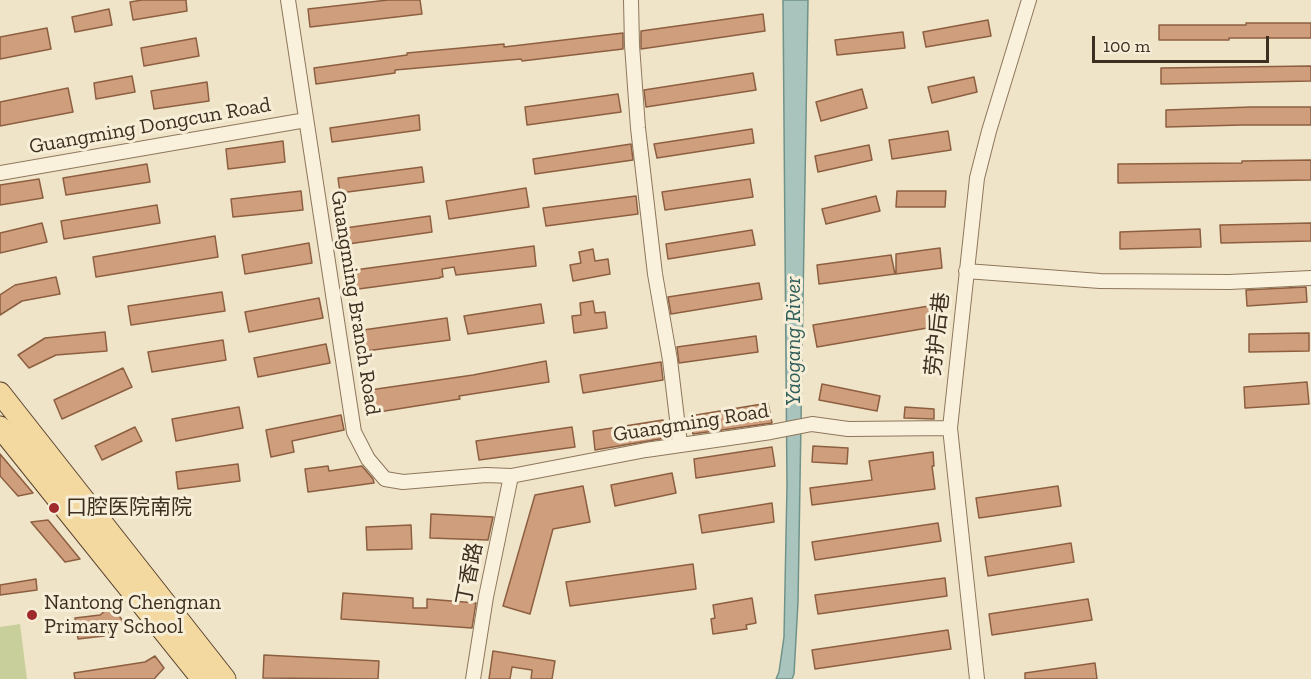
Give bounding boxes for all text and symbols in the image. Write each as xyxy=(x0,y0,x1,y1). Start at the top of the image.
scale bar xyxy=(1095,24,1272,62)
text: 100 m xyxy=(1103,35,1150,57)
street label: Guangming Dongcun Road xyxy=(27,92,273,160)
street label: Guangming Branch Road xyxy=(325,189,385,417)
water label: Yaogang River xyxy=(781,276,807,406)
street label: 劳护后巷 xyxy=(921,291,955,377)
street label: Guangming Road xyxy=(611,398,771,448)
place label: 口腔医院南院 xyxy=(66,495,192,521)
marker: 口腔医院南院 xyxy=(47,501,61,515)
street label: 丁香路 xyxy=(452,541,488,607)
place label: Nantong Chengnan Primary School xyxy=(44,590,221,640)
marker: Nantong Chengnan Primary School xyxy=(25,608,39,622)

